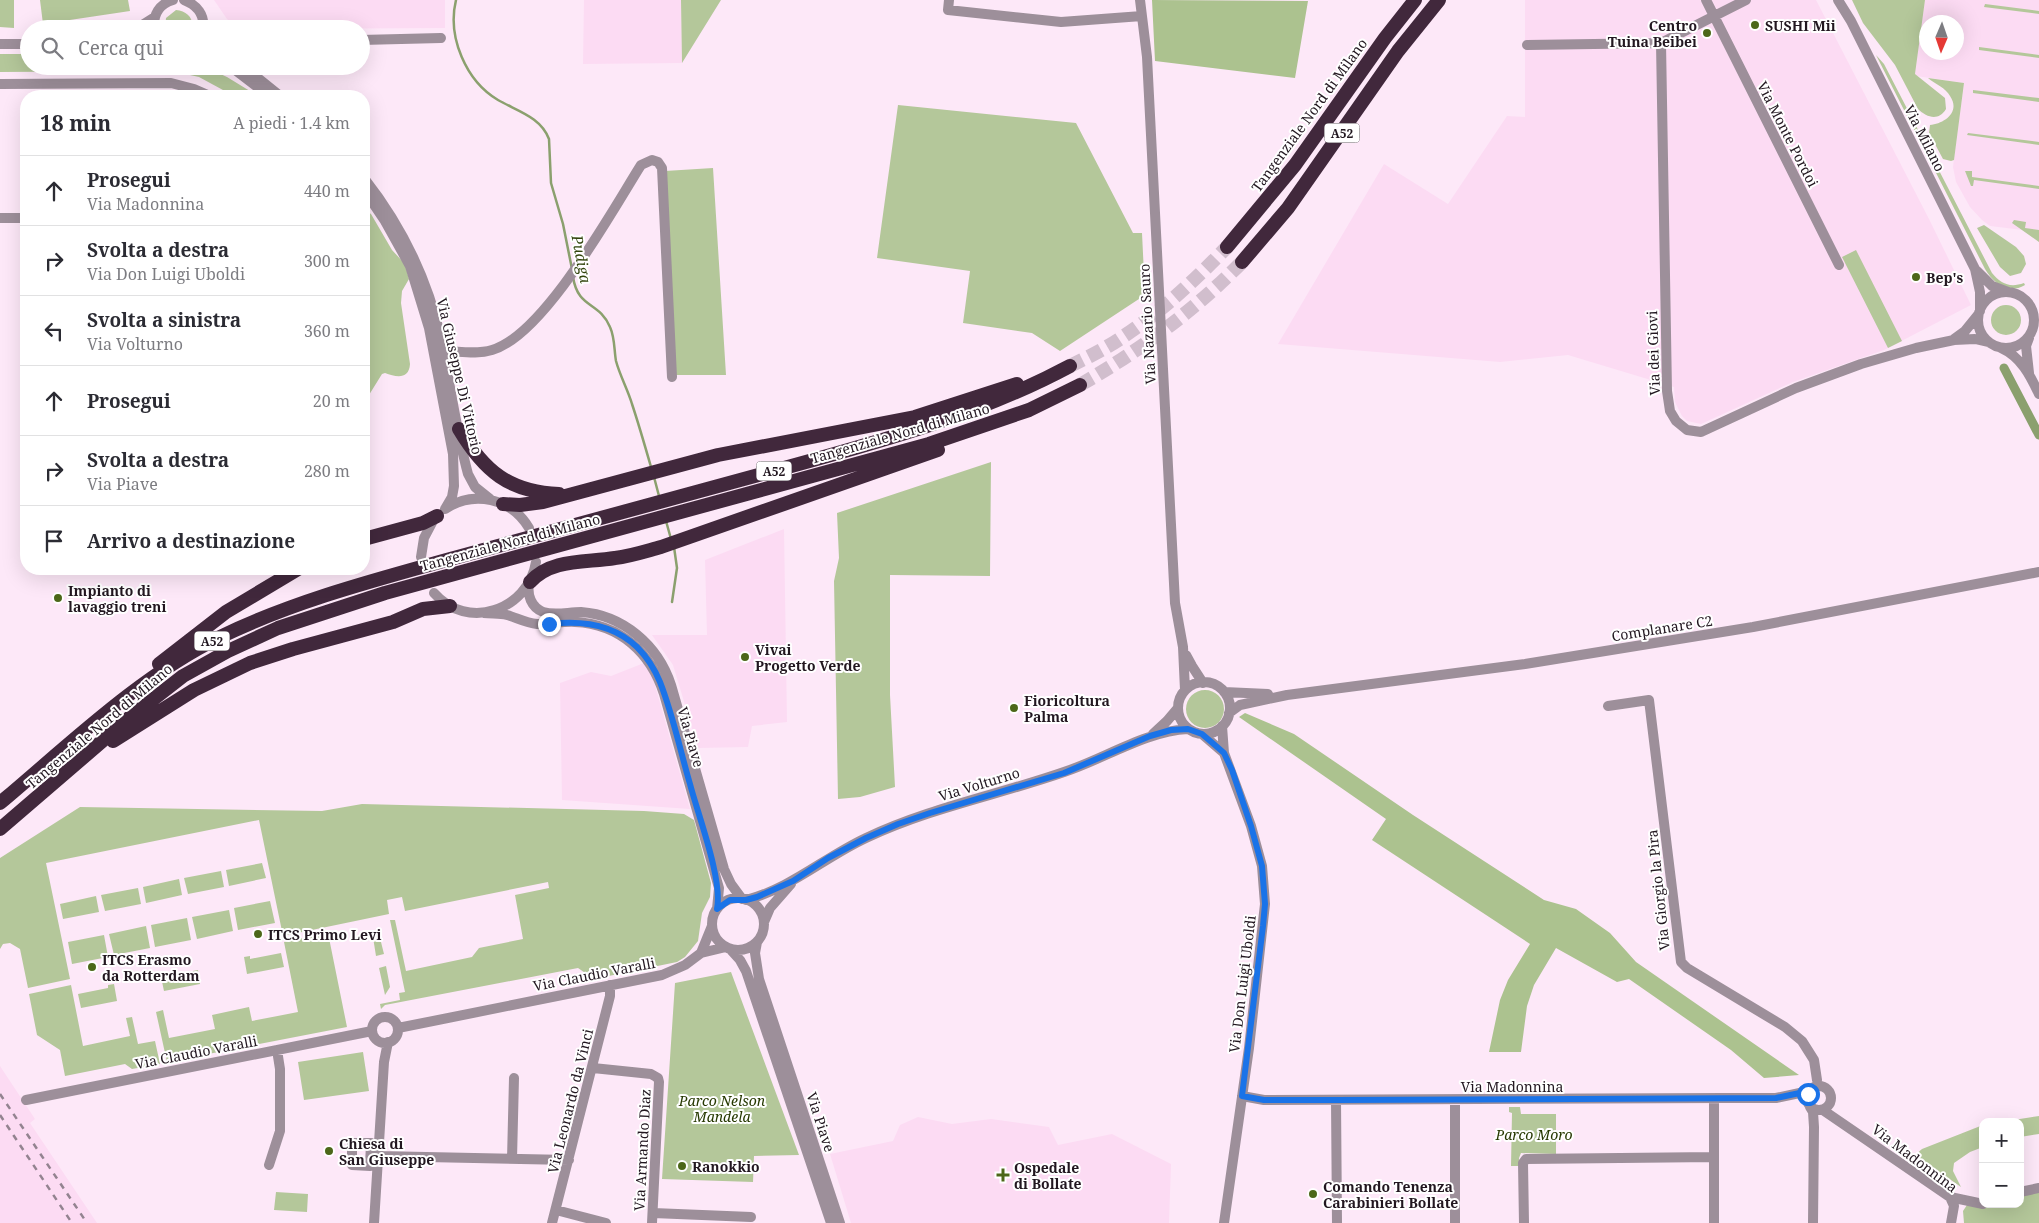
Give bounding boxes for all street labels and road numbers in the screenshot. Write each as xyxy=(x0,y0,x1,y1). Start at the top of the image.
street label: Tangenziale Nord di Milano xyxy=(1247,34,1371,196)
street label: Via Monte Pordoi xyxy=(1753,78,1823,190)
street label: Via Milano xyxy=(1900,101,1950,175)
road number: A52 xyxy=(1324,124,1360,142)
street label: Via Nazario Sauro xyxy=(1134,263,1160,385)
street label: Via Giuseppe Di Vittorio xyxy=(433,296,487,456)
street label: Via dei Giovi xyxy=(1642,310,1664,396)
street label: Tangenziale Nord di Milano xyxy=(808,398,992,468)
road number: A52 xyxy=(756,462,792,481)
street label: Tangenziale Nord di Milano xyxy=(418,509,602,575)
street label: Complanare C2 xyxy=(1610,611,1714,645)
road number: A52 xyxy=(194,631,230,650)
street label: Tangenziale Nord di Milano xyxy=(22,659,176,793)
street label: Via Piave xyxy=(673,705,709,769)
street label: Via Volturno xyxy=(936,763,1022,805)
street label: Via Giorgio la Pira xyxy=(1642,829,1674,951)
street label: Via Don Luigi Uboldi xyxy=(1224,914,1260,1054)
street label: Via Claudio Varalli xyxy=(531,953,657,995)
street label: Via Leonardo da Vinci xyxy=(543,1026,597,1175)
street label: Via Claudio Varalli xyxy=(133,1031,259,1073)
street label: Via Madonnina xyxy=(1461,1077,1563,1096)
street label: Via Armando Diaz xyxy=(629,1089,655,1211)
street label: Via Piave xyxy=(802,1090,840,1154)
street label: Via Madonnina xyxy=(1868,1120,1962,1197)

